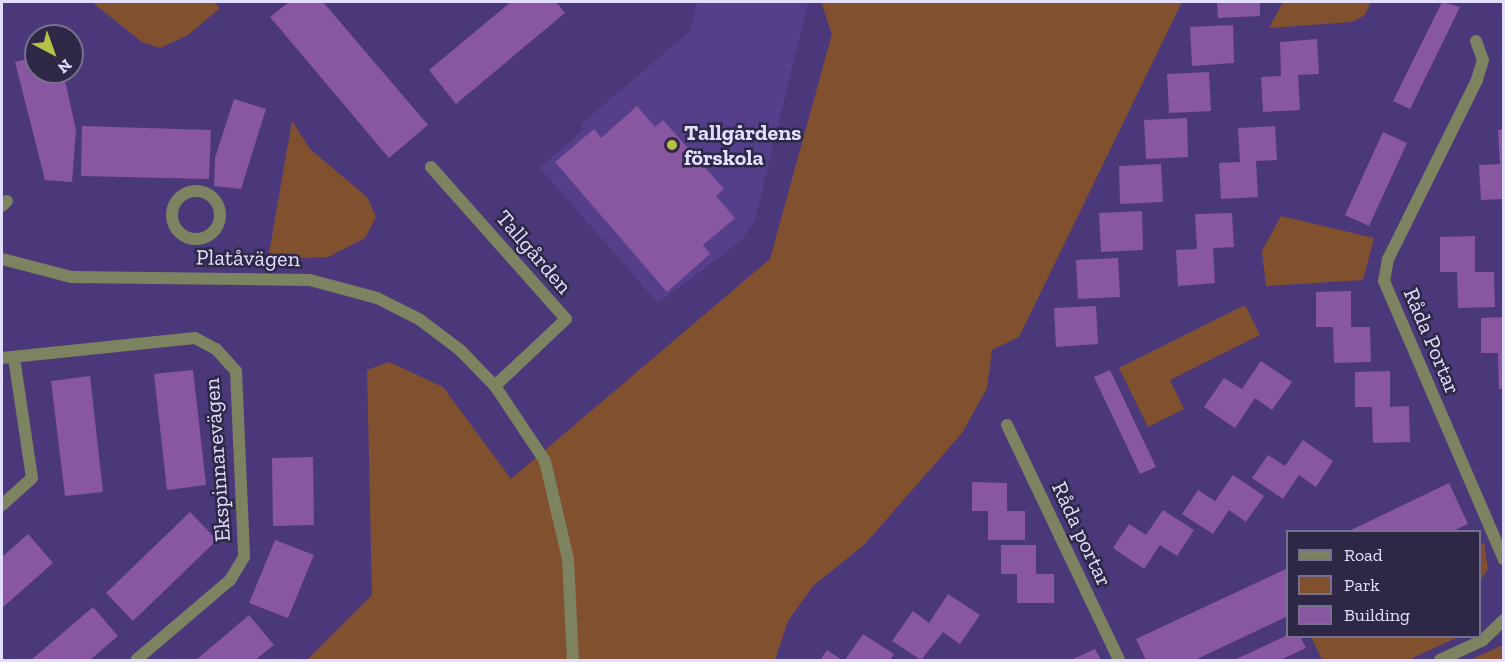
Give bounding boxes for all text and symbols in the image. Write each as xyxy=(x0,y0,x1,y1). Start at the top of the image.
north arrow xyxy=(24,24,84,84)
text: N xyxy=(54,55,76,78)
place label: Tallgårdens förskola xyxy=(684,119,801,170)
marker: Tallgårdens förskola xyxy=(665,138,679,152)
street label: Tallgården xyxy=(490,205,578,299)
street label: Platåvägen xyxy=(196,244,300,272)
street label: Råda Portar xyxy=(1398,284,1466,398)
street label: Ekspinnarevägen xyxy=(198,377,236,543)
street label: Råda portar xyxy=(1046,477,1118,591)
legend xyxy=(1286,530,1481,638)
text: Road xyxy=(1344,544,1383,566)
text: Park xyxy=(1344,574,1380,596)
text: Building xyxy=(1344,604,1410,626)

